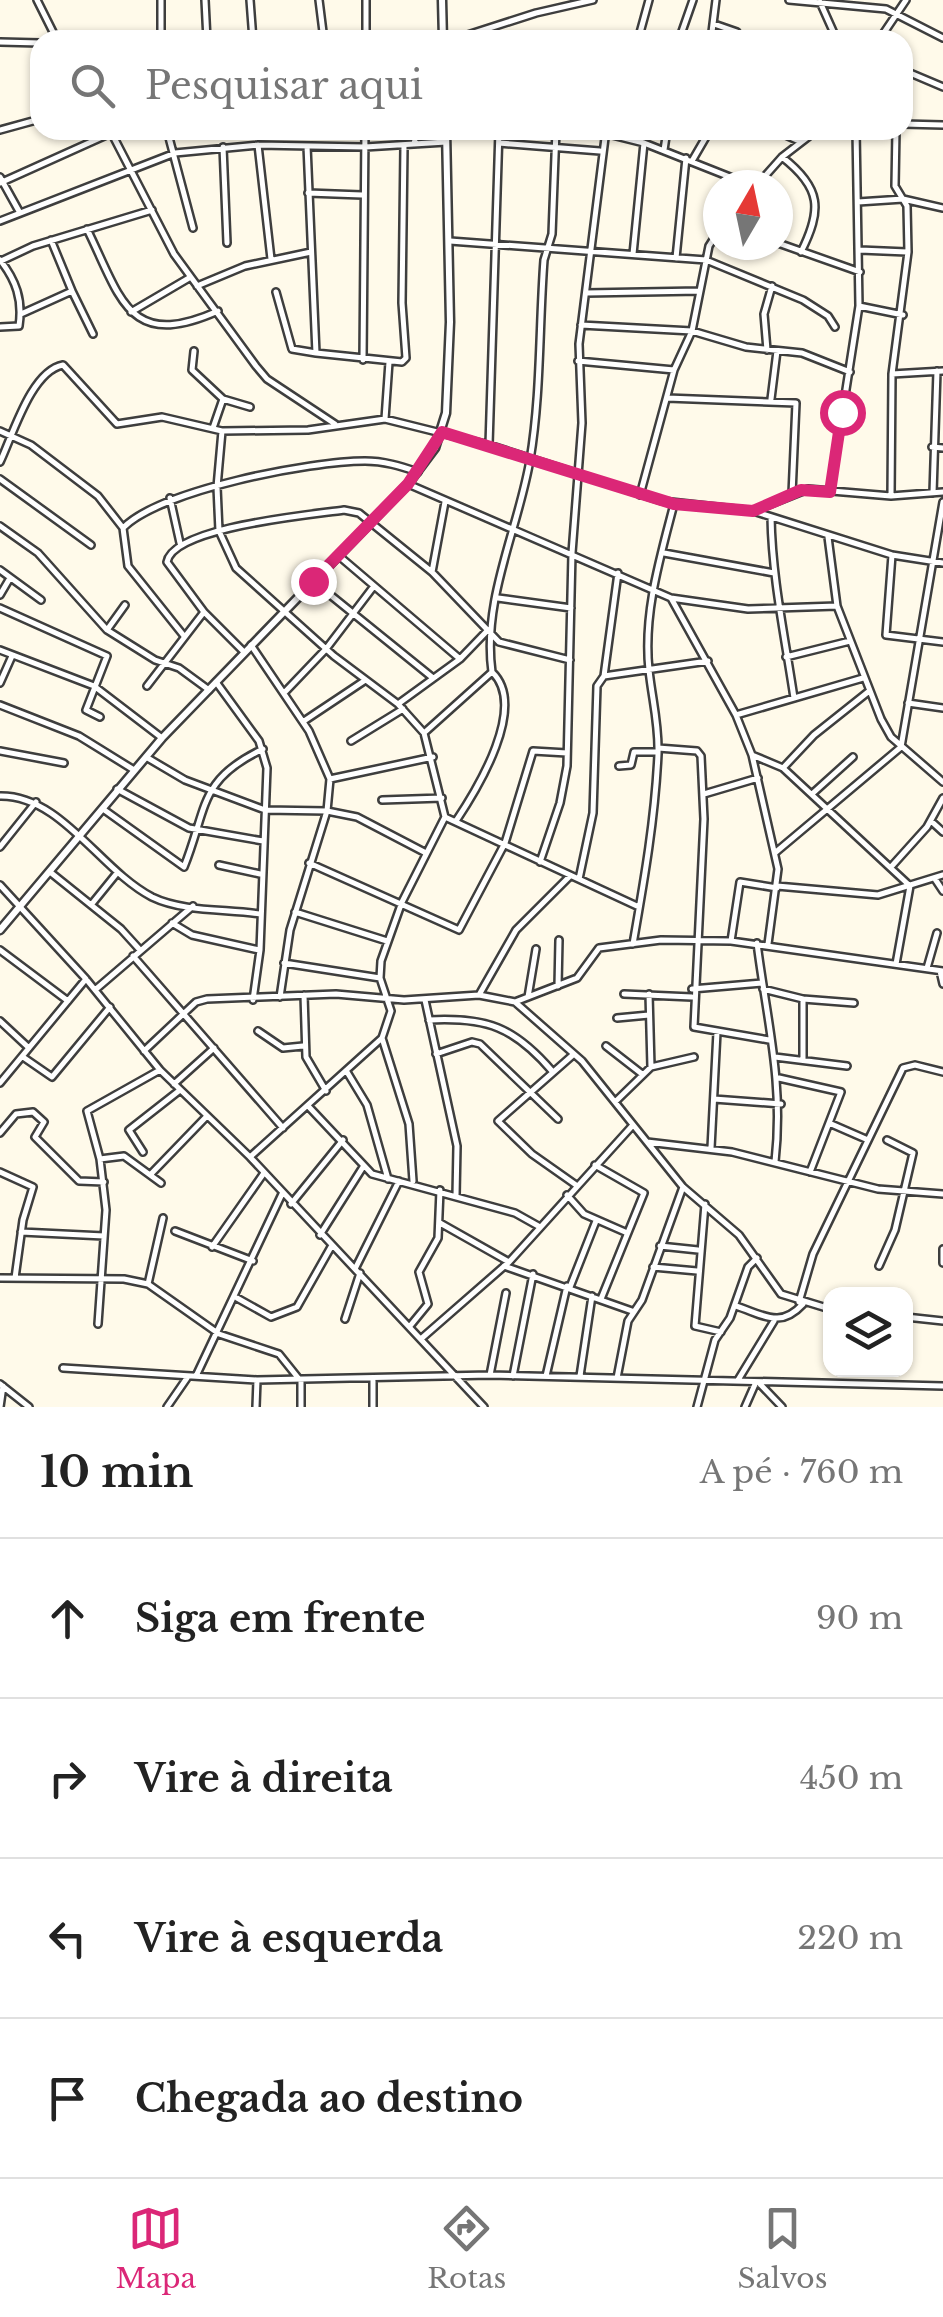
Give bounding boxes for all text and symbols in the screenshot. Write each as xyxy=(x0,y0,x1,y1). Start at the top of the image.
search box xyxy=(30,30,913,140)
icon: search xyxy=(65,58,120,113)
text: Pesquisar aqui xyxy=(145,62,423,109)
north arrow xyxy=(703,170,793,260)
route start xyxy=(820,390,866,436)
route end xyxy=(291,559,337,605)
map controls xyxy=(823,1287,913,1377)
button: layers xyxy=(823,1287,913,1377)
text: 10 min xyxy=(40,1446,193,1498)
text: A pé · 760 m xyxy=(700,1452,903,1492)
icon: ahead xyxy=(40,1591,95,1646)
text: Siga em frente xyxy=(135,1595,426,1642)
text: 90 m xyxy=(816,1598,903,1638)
icon: right xyxy=(40,1751,95,1806)
text: Vire à direita xyxy=(135,1755,393,1802)
text: 450 m xyxy=(800,1758,903,1798)
icon: left xyxy=(40,1911,95,1966)
text: Vire à esquerda xyxy=(135,1915,443,1962)
text: 220 m xyxy=(797,1918,903,1958)
icon: arrive xyxy=(40,2071,95,2126)
text: Chegada ao destino xyxy=(135,2075,523,2122)
tab: Mapa xyxy=(116,2201,196,2296)
tab: Rotas xyxy=(427,2201,506,2296)
tab: Salvos xyxy=(737,2201,827,2296)

